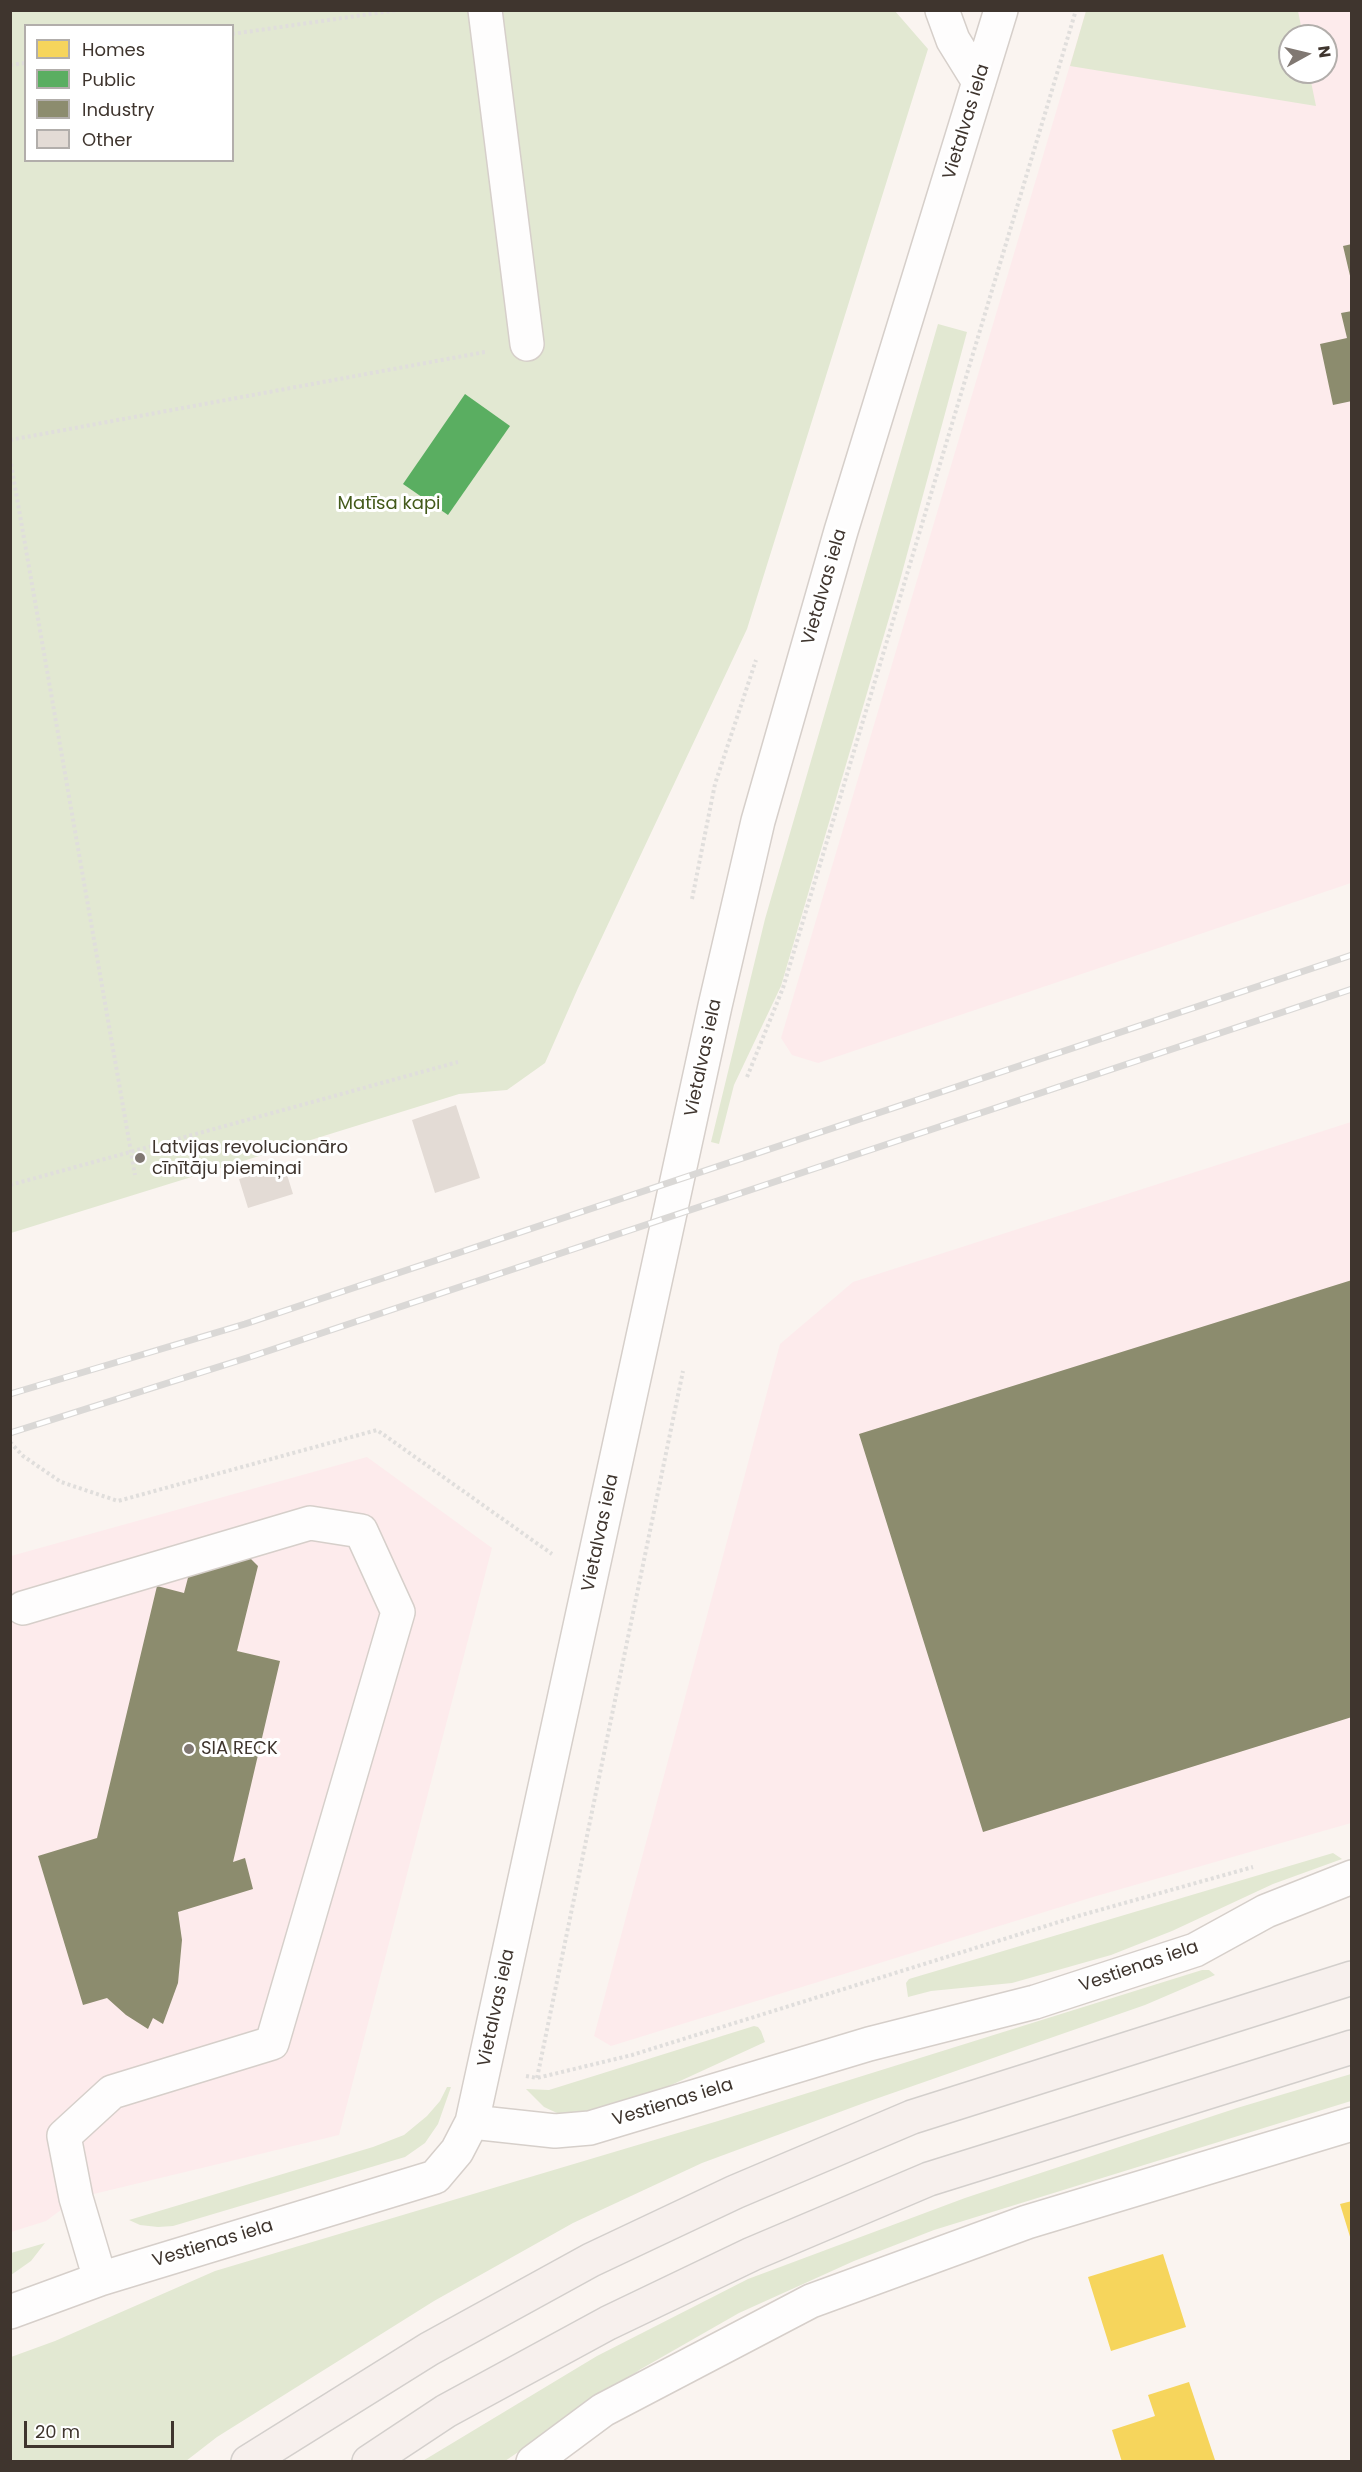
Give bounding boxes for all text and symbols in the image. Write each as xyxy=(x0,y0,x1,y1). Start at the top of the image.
legend xyxy=(24,24,234,162)
north arrow xyxy=(1278,24,1338,84)
text: Homes xyxy=(82,37,145,62)
text: N xyxy=(1312,44,1337,59)
street label: Vietalvas iela xyxy=(939,62,995,182)
text: Public xyxy=(82,67,136,92)
text: Industry xyxy=(82,97,154,122)
text: Other xyxy=(82,127,132,152)
park label: Matīsa kapi xyxy=(337,493,441,515)
street label: Vietalvas iela xyxy=(798,527,852,647)
street label: Vietalvas iela xyxy=(681,997,727,1119)
place label: Latvijas revolucionāro cīnītāju piemiņai xyxy=(152,1137,348,1180)
marker: Latvijas revolucionāro cīnītāju piemiņai xyxy=(133,1151,147,1165)
street label: Vietalvas iela xyxy=(578,1472,624,1594)
place label: SIA RECK xyxy=(201,1738,278,1760)
marker: SIA RECK xyxy=(182,1742,196,1756)
street label: Vestienas iela xyxy=(1076,1936,1202,1998)
street label: Vietalvas iela xyxy=(474,1947,520,2069)
street label: Vestienas iela xyxy=(610,2074,736,2132)
street label: Vestienas iela xyxy=(150,2215,276,2273)
scale bar xyxy=(27,2409,177,2447)
text: 20 m xyxy=(35,2419,80,2444)

